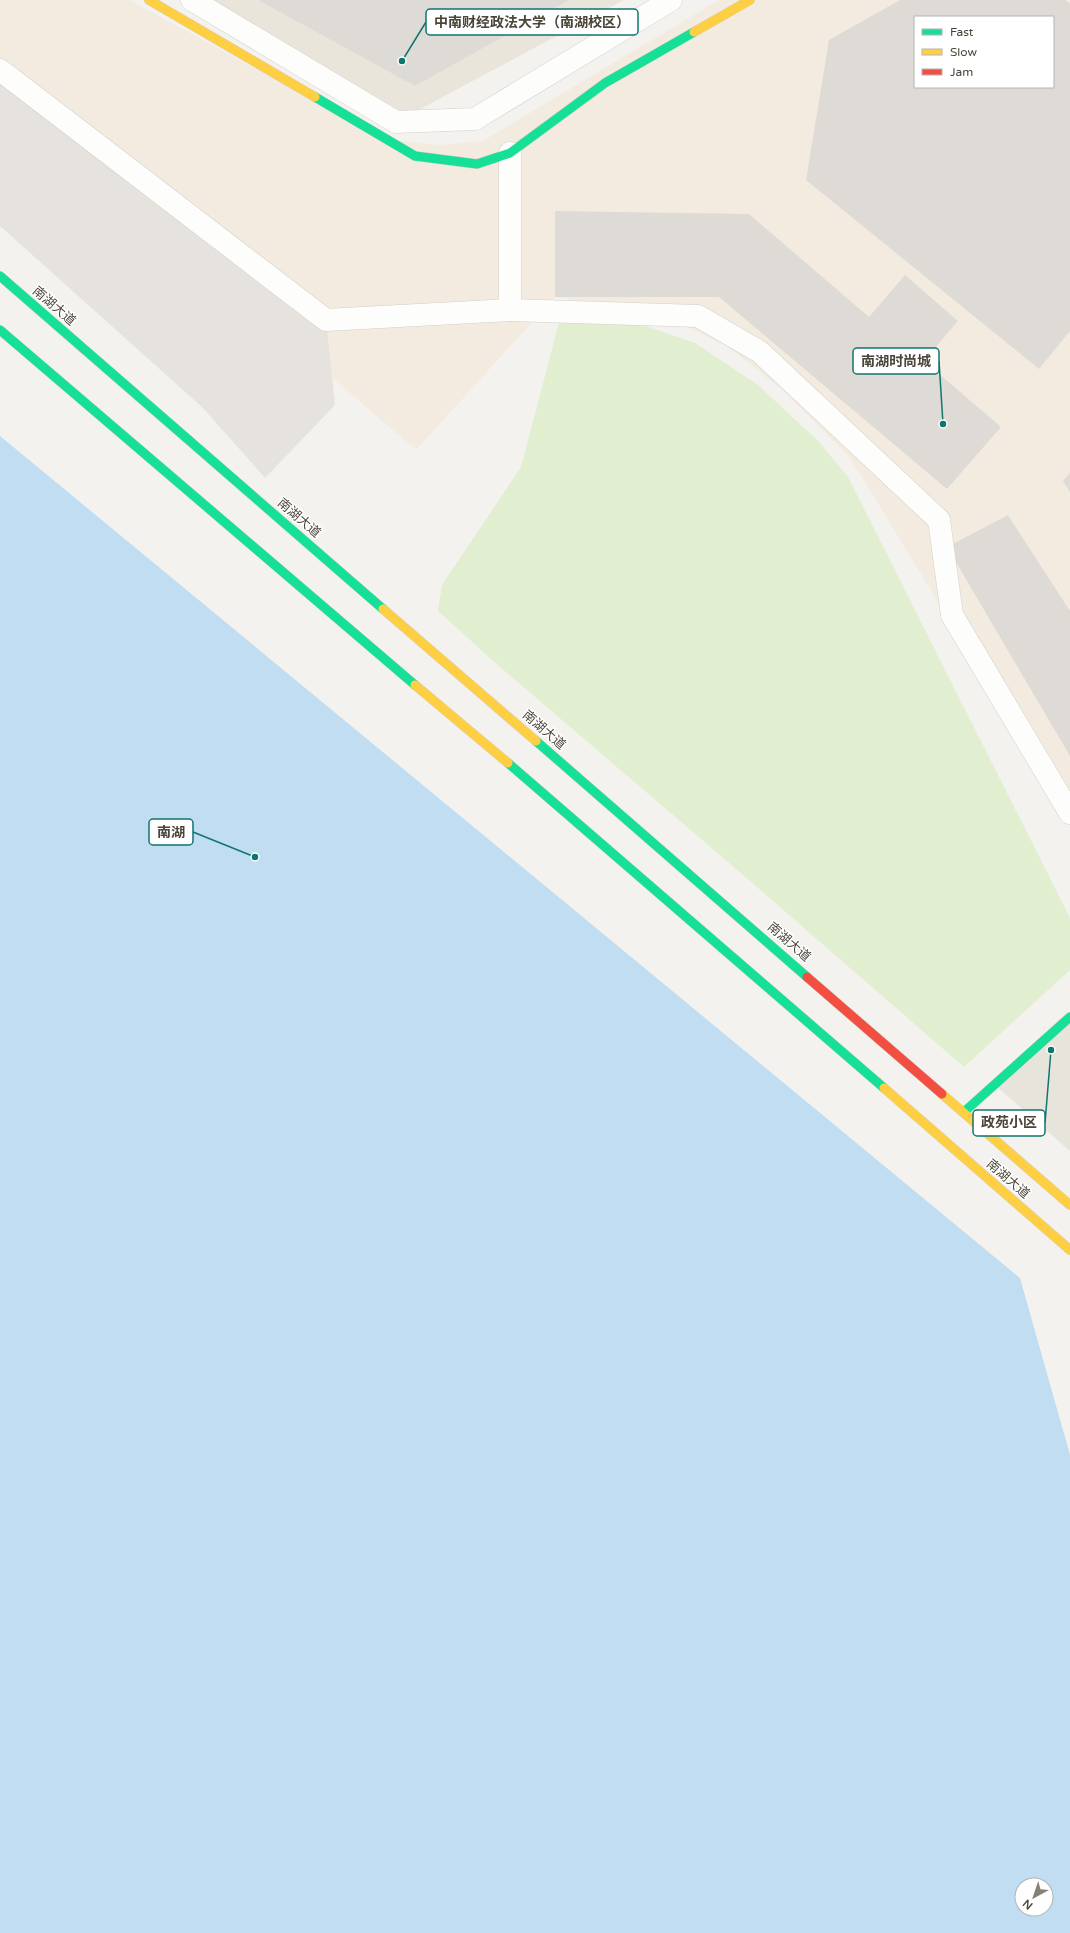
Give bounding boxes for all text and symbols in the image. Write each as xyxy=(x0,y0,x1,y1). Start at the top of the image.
callout: 中南财经政法大学（南湖校区） xyxy=(426,9,638,35)
text: 中南财经政法大学（南湖校区） xyxy=(434,14,630,31)
legend xyxy=(914,16,1054,88)
text: Fast xyxy=(950,25,974,39)
text: Slow xyxy=(950,45,977,59)
text: Jam xyxy=(950,65,973,79)
street label: 南湖大道 xyxy=(29,283,79,329)
callout: 南湖时尚城 xyxy=(853,348,939,374)
text: 南湖时尚城 xyxy=(861,353,931,370)
street label: 南湖大道 xyxy=(274,495,324,541)
street label: 南湖大道 xyxy=(519,707,569,753)
callout: 南湖 xyxy=(149,819,193,845)
text: 南湖 xyxy=(157,824,185,841)
street label: 南湖大道 xyxy=(764,919,814,965)
callout: 政苑小区 xyxy=(973,1110,1045,1136)
text: 政苑小区 xyxy=(981,1114,1037,1131)
street label: 南湖大道 xyxy=(983,1156,1033,1202)
north arrow xyxy=(1014,1877,1054,1917)
text: N xyxy=(1020,1896,1035,1912)

